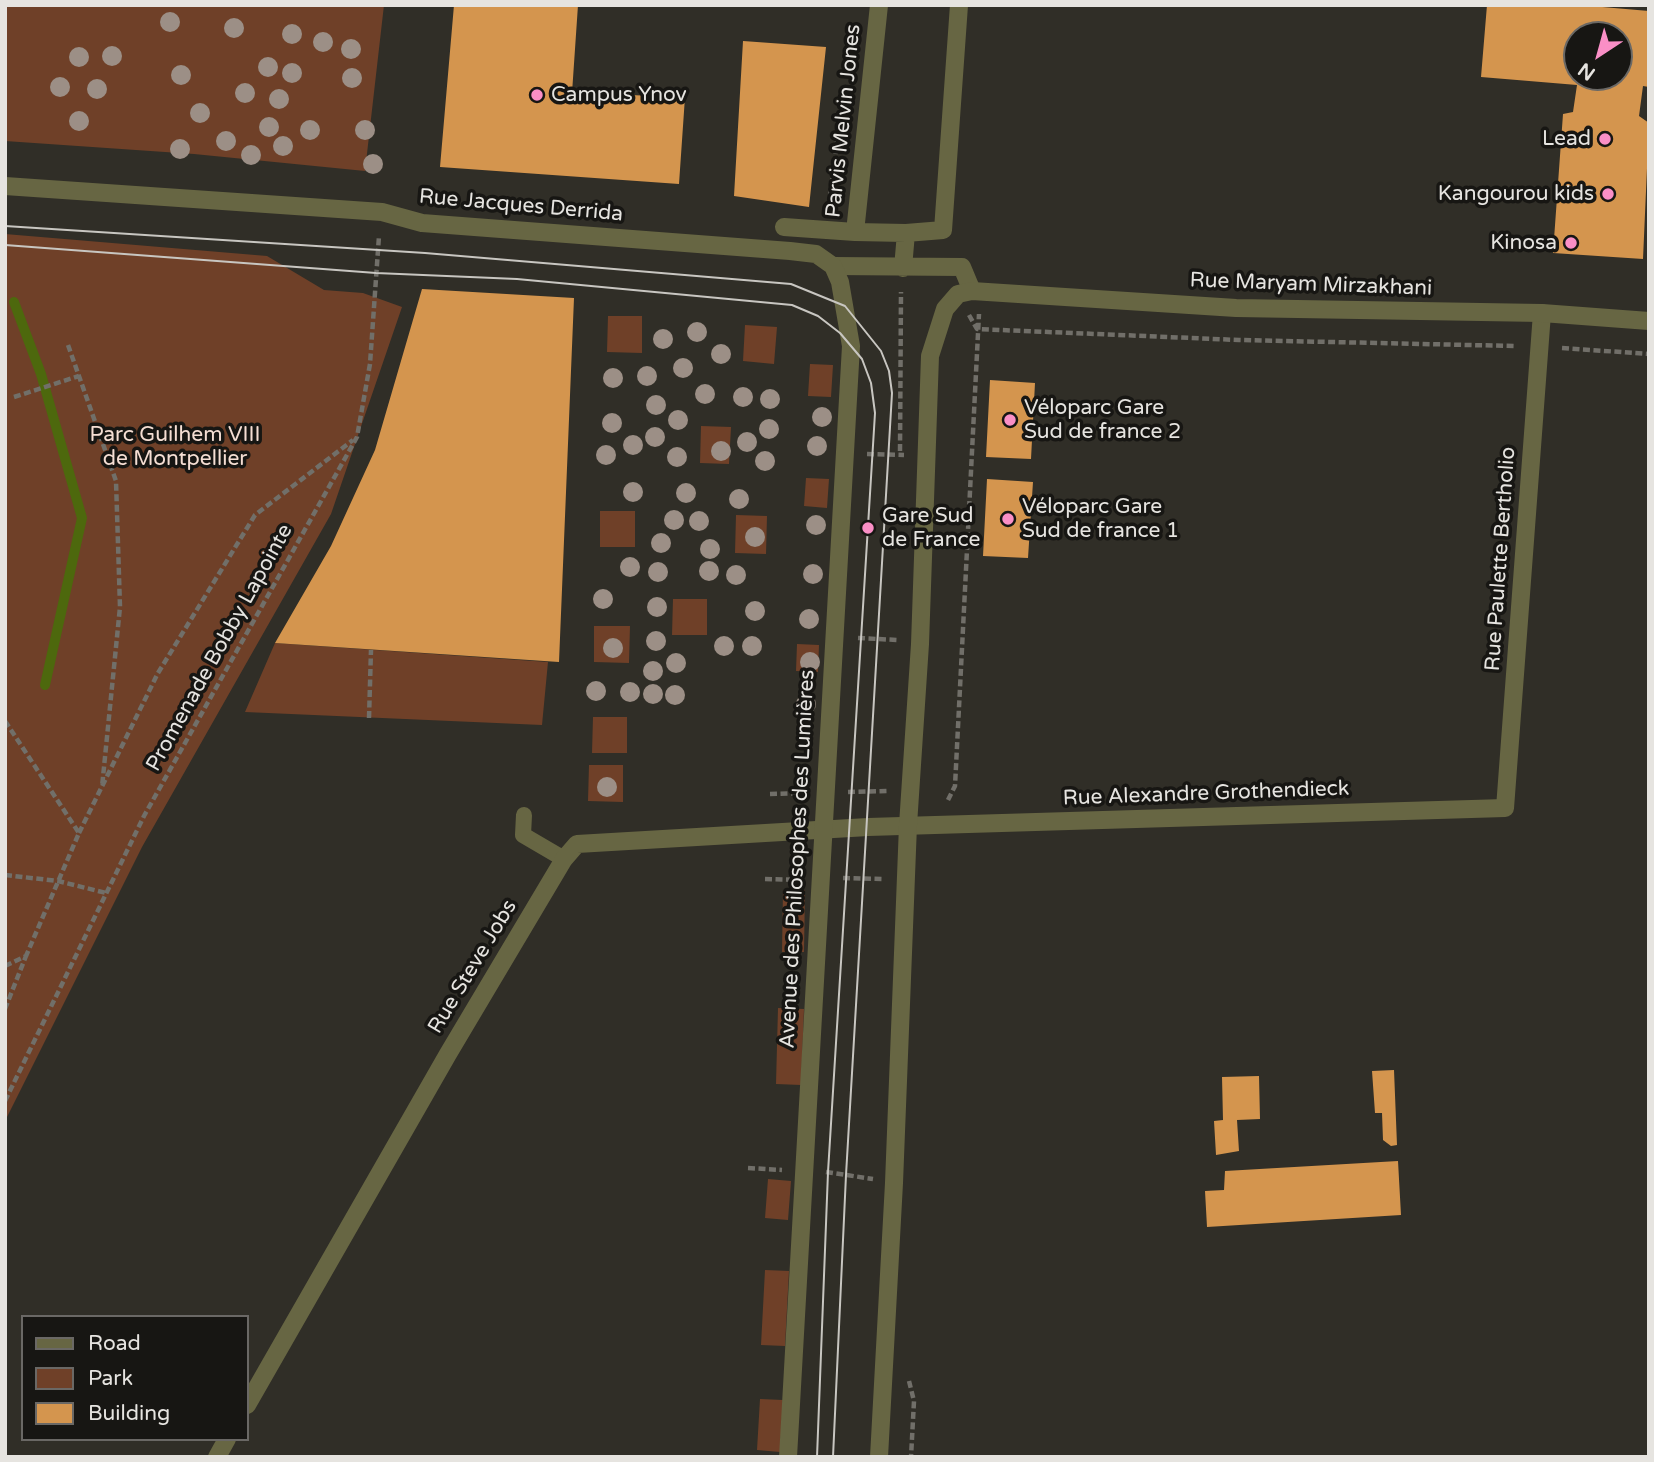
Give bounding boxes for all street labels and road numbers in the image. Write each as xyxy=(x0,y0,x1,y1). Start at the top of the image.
street label: Parvis Melvin Jones xyxy=(821,23,867,219)
street label: Rue Jacques Derrida xyxy=(418,185,624,227)
street label: Rue Maryam Mirzakhani xyxy=(1189,268,1433,302)
street label: Rue Paulette Bertholio xyxy=(1481,446,1521,672)
street label: Promenade Bobby Lapointe xyxy=(141,520,299,776)
street label: Avenue des Philosophes des Lumières xyxy=(775,669,821,1049)
street label: Rue Alexandre Grothendieck xyxy=(1062,776,1350,812)
street label: Rue Steve Jobs xyxy=(423,896,523,1038)

